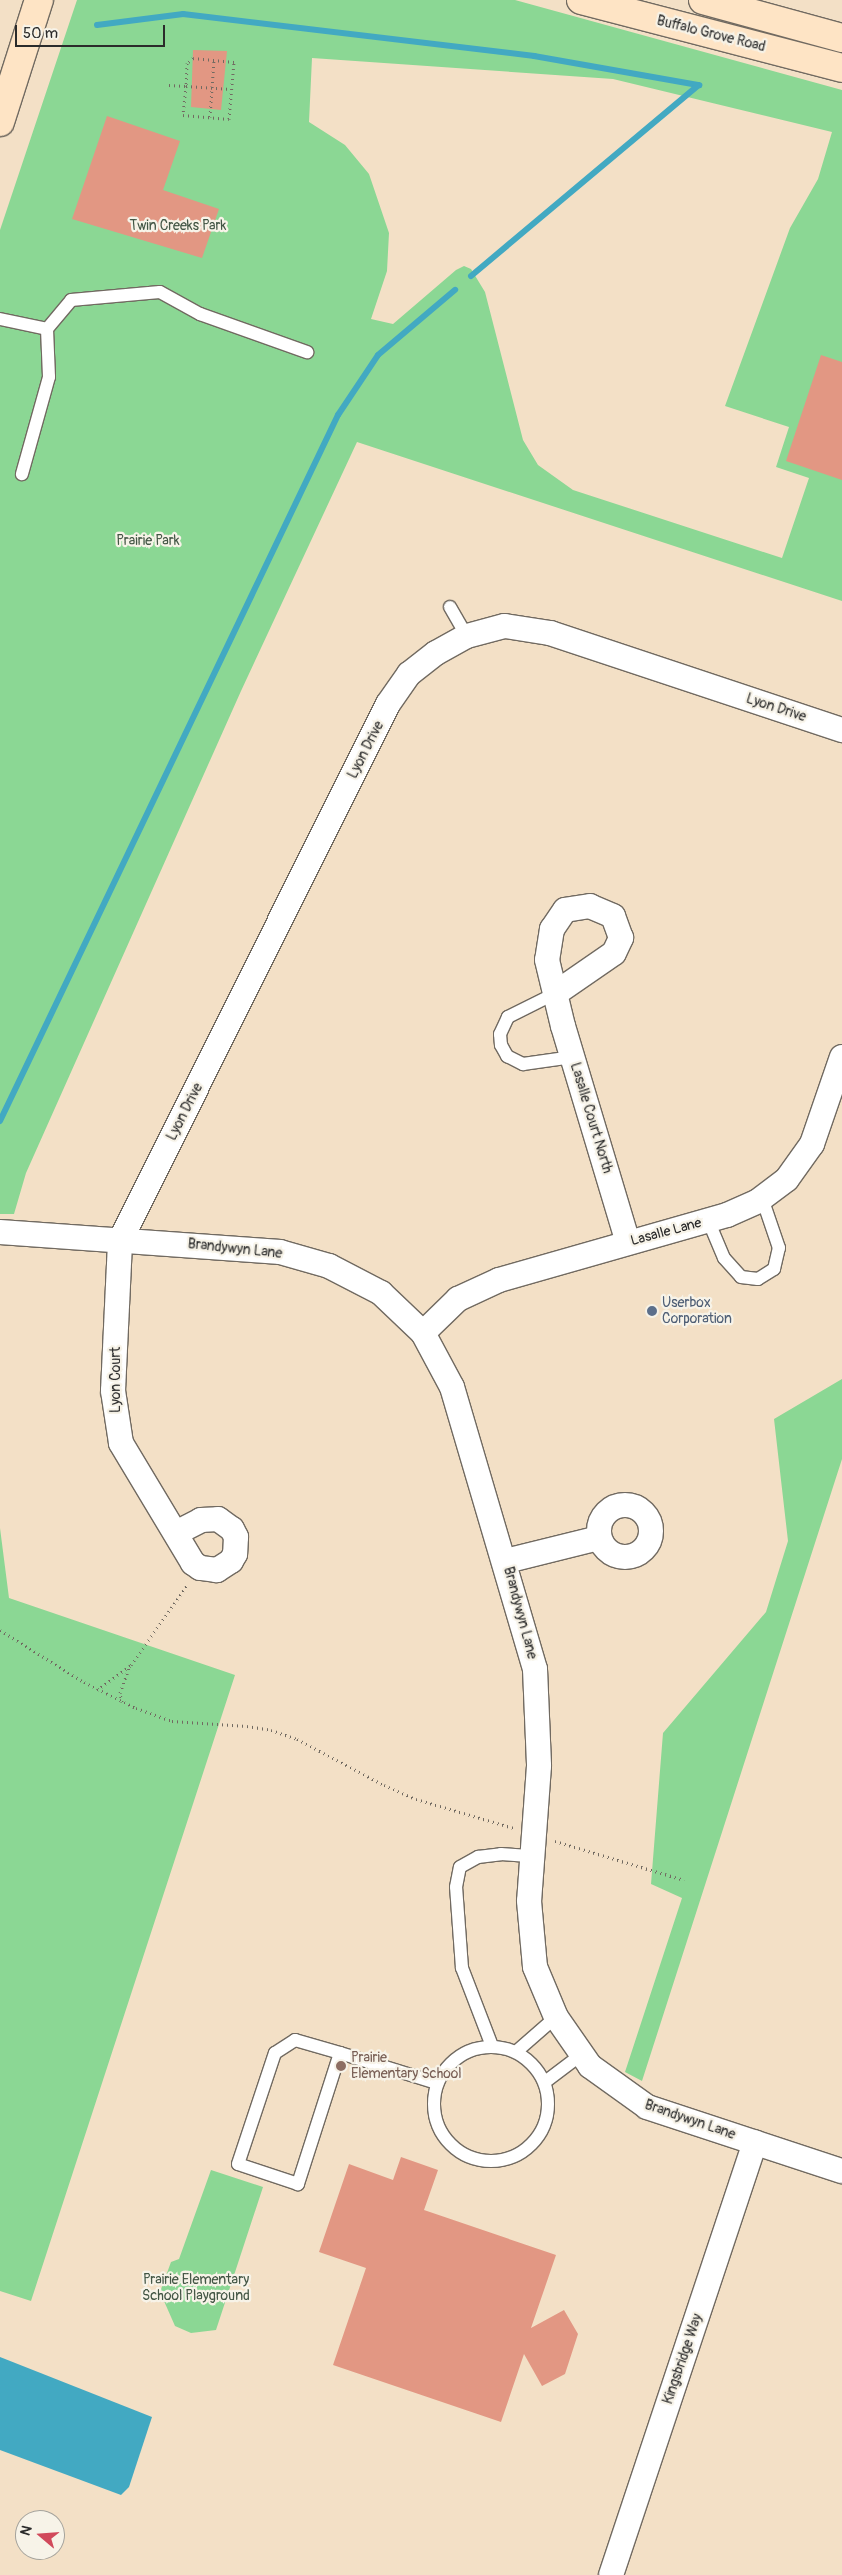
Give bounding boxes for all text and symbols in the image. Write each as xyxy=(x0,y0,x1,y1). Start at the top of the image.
street label: Buffalo Grove Road xyxy=(655,12,767,56)
scale bar xyxy=(18,15,168,47)
text: 50 m xyxy=(23,24,58,43)
park label: Twin Creeks Park xyxy=(130,218,226,234)
park label: Prairie Park xyxy=(116,533,180,549)
street label: Lyon Drive xyxy=(744,690,808,726)
street label: Lyon Drive xyxy=(344,719,388,781)
street label: Lasalle Court North xyxy=(566,1061,616,1175)
street label: Lyon Drive xyxy=(163,1081,207,1143)
street label: Lasalle Lane xyxy=(629,1214,703,1250)
street label: Brandywyn Lane xyxy=(187,1236,283,1262)
place label: Userbox Corporation xyxy=(662,1295,732,1328)
marker: Userbox Corporation xyxy=(646,1305,658,1317)
street label: Lyon Court xyxy=(108,1347,124,1413)
street label: Brandywyn Lane xyxy=(500,1565,540,1661)
place label: Prairie Elementary School xyxy=(351,2050,462,2082)
marker: Prairie Elementary School xyxy=(335,2060,347,2072)
street label: Brandywyn Lane xyxy=(642,2097,738,2143)
park label: Prairie Elementary School Playground xyxy=(142,2272,250,2304)
street label: Kingsbridge Way xyxy=(660,2312,706,2406)
north arrow xyxy=(15,2510,65,2560)
text: N xyxy=(17,2523,36,2538)

